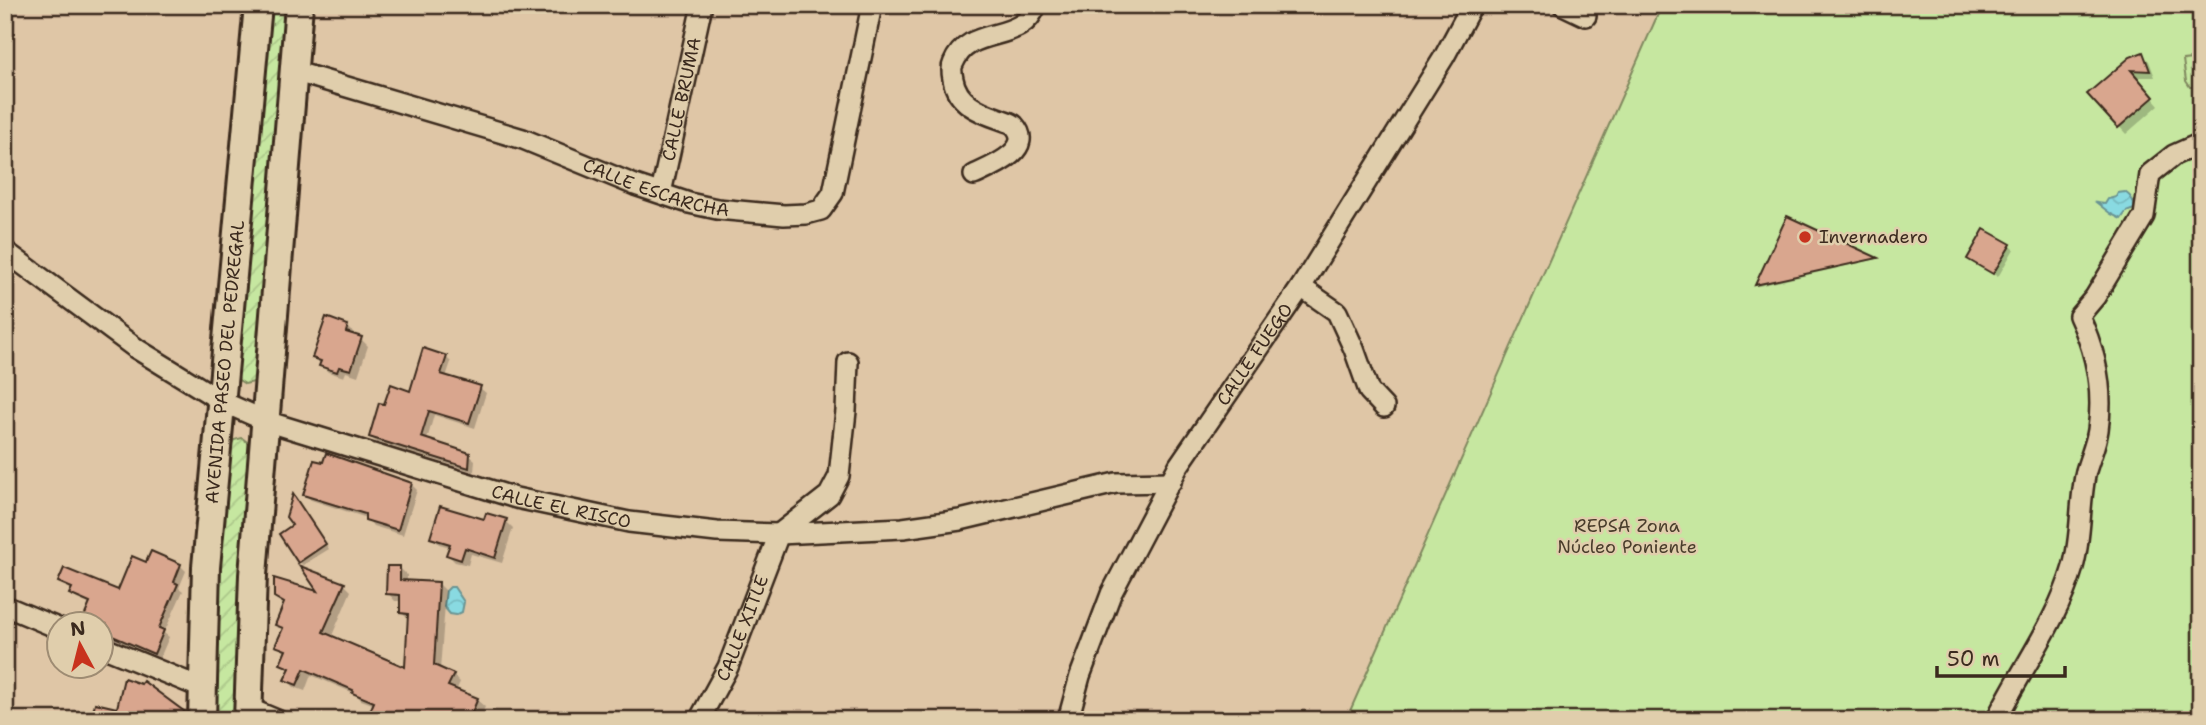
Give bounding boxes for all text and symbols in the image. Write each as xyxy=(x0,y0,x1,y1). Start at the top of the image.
street label: CALLE BRUMA xyxy=(656,35,707,163)
street label: CALLE ESCARCHA xyxy=(579,153,730,222)
street label: AVENIDA PASEO DEL PEDREGAL xyxy=(200,219,250,505)
place label: Invernadero xyxy=(1819,225,1928,249)
marker: Invernadero xyxy=(1797,229,1813,245)
street label: CALLE FUEGO xyxy=(1211,299,1298,410)
street label: CALLE EL RISCO xyxy=(488,479,633,534)
park label: REPSA Zona Núcleo Poniente xyxy=(1557,514,1697,559)
street label: CALLE XITLE xyxy=(710,571,774,686)
north arrow xyxy=(46,610,116,680)
text: N xyxy=(69,615,87,642)
scale bar xyxy=(1937,634,2064,678)
text: 50 m xyxy=(1947,645,2000,673)

